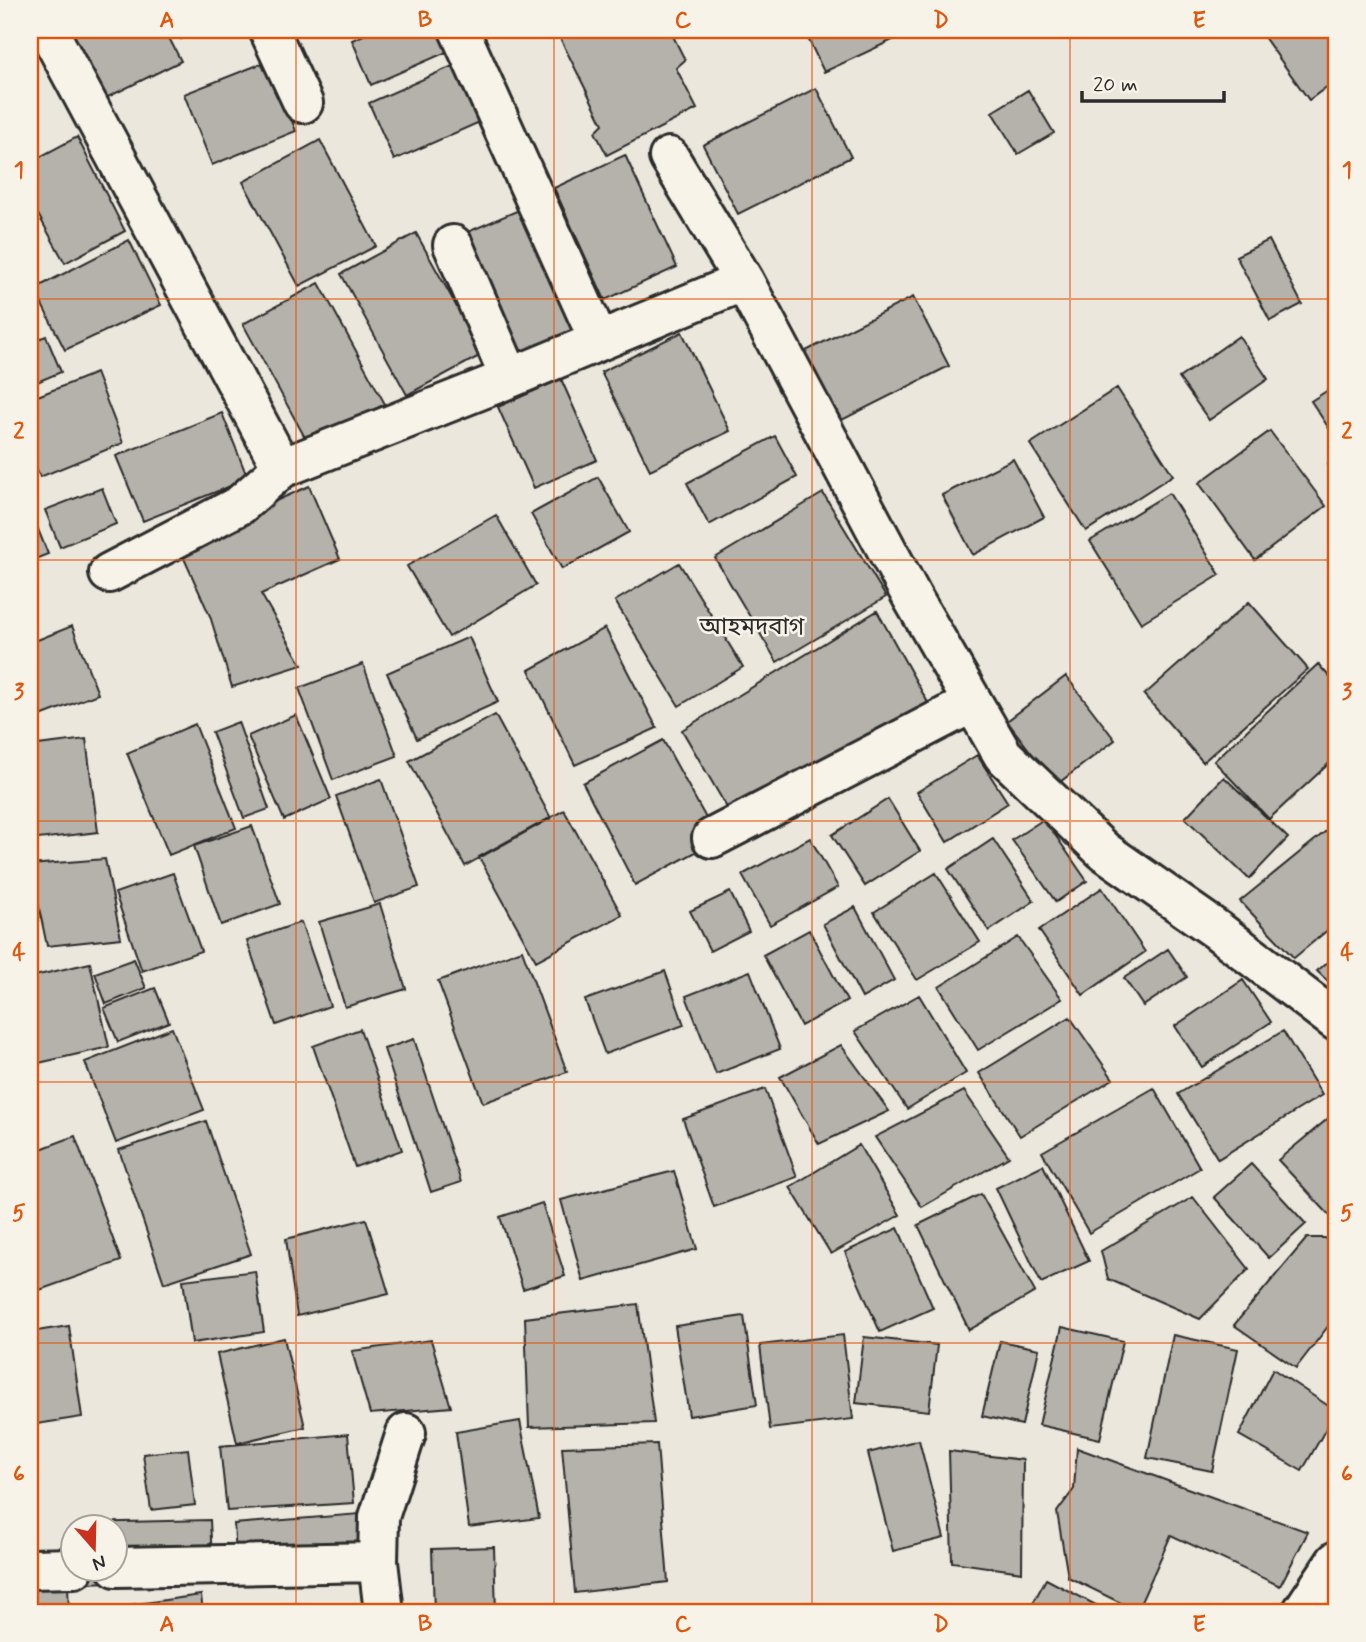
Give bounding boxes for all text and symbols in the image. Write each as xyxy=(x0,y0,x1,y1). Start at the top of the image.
text: A xyxy=(159,6,175,36)
text: B xyxy=(418,6,433,36)
text: C xyxy=(675,6,692,36)
text: D xyxy=(933,6,949,36)
text: E xyxy=(1192,6,1206,36)
scale bar xyxy=(1082,60,1224,104)
text: 20 m xyxy=(1093,71,1138,99)
text: 1 xyxy=(14,156,24,186)
text: 1 xyxy=(1342,156,1352,186)
text: 2 xyxy=(13,417,25,447)
text: 2 xyxy=(1341,417,1353,447)
district label: আহমদবাগ xyxy=(699,612,805,643)
text: 3 xyxy=(14,678,25,708)
text: 3 xyxy=(1342,678,1353,708)
text: 4 xyxy=(12,938,26,968)
text: 4 xyxy=(1340,938,1354,968)
text: 5 xyxy=(12,1199,26,1229)
text: 5 xyxy=(1340,1199,1354,1229)
text: 6 xyxy=(13,1460,25,1490)
text: 6 xyxy=(1341,1460,1353,1490)
north arrow xyxy=(60,1512,130,1582)
text: N xyxy=(89,1549,110,1576)
text: A xyxy=(159,1610,175,1640)
text: B xyxy=(418,1610,433,1640)
text: C xyxy=(675,1610,692,1640)
text: D xyxy=(933,1610,949,1640)
text: E xyxy=(1192,1610,1206,1640)

